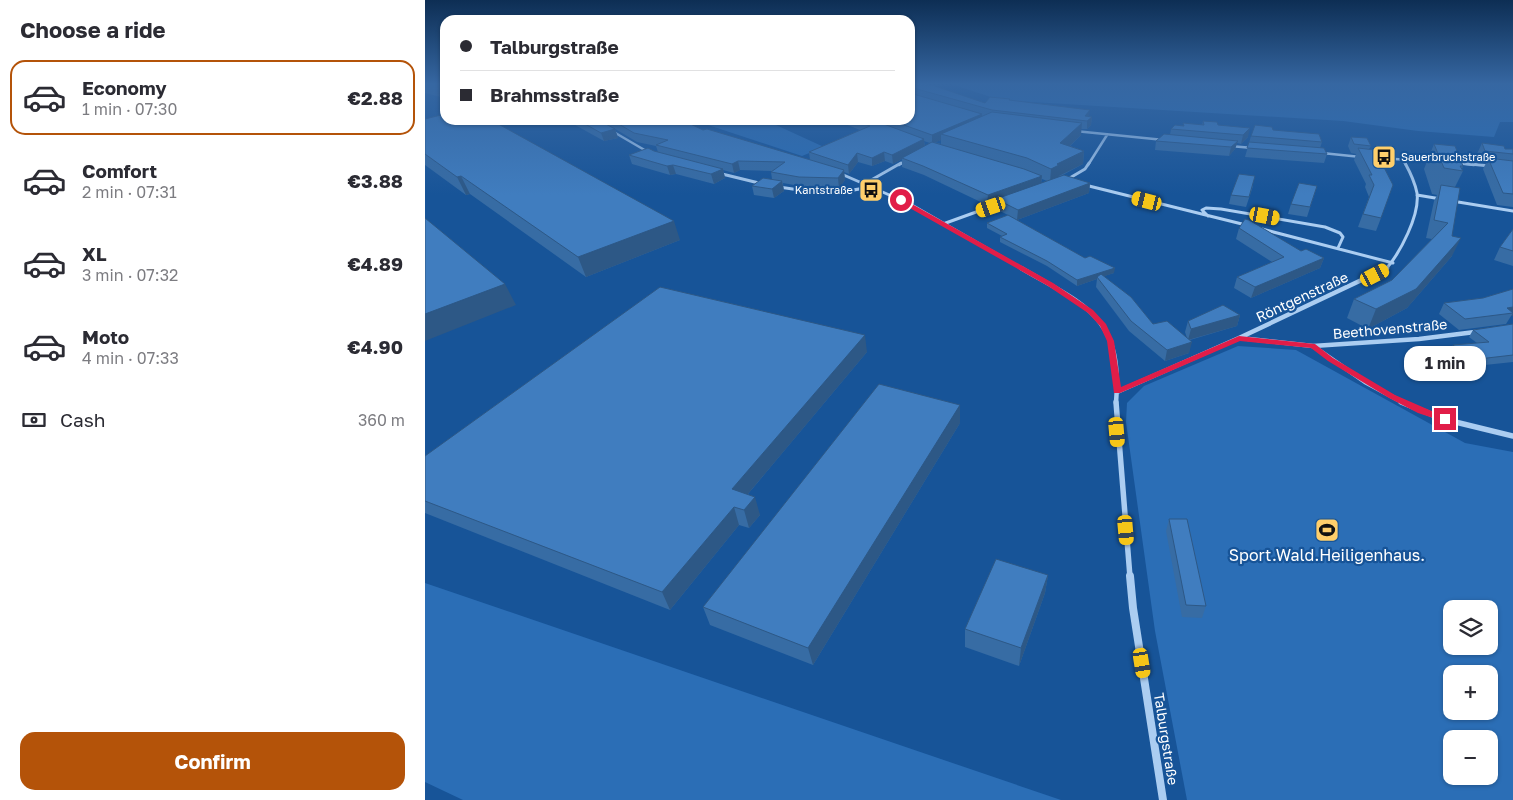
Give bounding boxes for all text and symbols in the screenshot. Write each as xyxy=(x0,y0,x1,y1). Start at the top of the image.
text: Choose a ride xyxy=(20,16,166,43)
text: Talburgstraße xyxy=(490,35,619,58)
icon: car xyxy=(22,75,67,120)
text: Economy xyxy=(82,76,167,99)
text: Brahmsstraße xyxy=(490,83,619,106)
text: €2.88 xyxy=(348,86,403,109)
text: 1 min · 07:30 xyxy=(82,99,177,119)
bus stop icon: Sauerbruchstraße xyxy=(1371,144,1397,170)
place label: Sauerbruchstraße xyxy=(1401,150,1495,163)
icon: car xyxy=(22,158,67,203)
text: Comfort xyxy=(82,159,157,182)
text: €3.88 xyxy=(348,169,403,192)
bus stop icon: Kantstraße xyxy=(858,177,884,203)
text: 2 min · 07:31 xyxy=(82,182,177,202)
place label: Kantstraße xyxy=(795,183,853,196)
route start xyxy=(890,189,912,211)
car xyxy=(1130,190,1163,212)
car xyxy=(974,195,1007,219)
car xyxy=(1248,206,1281,226)
icon: car xyxy=(22,241,67,286)
text: XL xyxy=(82,242,107,265)
text: €4.89 xyxy=(347,252,403,275)
car xyxy=(1358,262,1391,288)
text: 3 min · 07:32 xyxy=(82,265,178,285)
street label: Röntgenstraße xyxy=(1253,268,1351,325)
street label: Beethovenstraße xyxy=(1332,315,1448,342)
icon: car xyxy=(22,324,67,369)
text: Moto xyxy=(82,325,129,348)
text: €4.90 xyxy=(347,335,403,358)
callout: 1 min xyxy=(1404,346,1486,382)
text: 4 min · 07:33 xyxy=(82,348,179,368)
text: 1 min xyxy=(1425,353,1465,373)
icon: cash xyxy=(20,406,48,434)
text: Cash xyxy=(60,408,105,431)
route end xyxy=(1434,408,1456,430)
text: 360 m xyxy=(358,410,405,430)
car xyxy=(1108,416,1125,448)
car xyxy=(1117,514,1134,546)
sports icon: Sport.Wald.Heiligenhaus. xyxy=(1314,517,1340,543)
place label: Sport.Wald.Heiligenhaus. xyxy=(1229,545,1425,565)
map controls xyxy=(1443,600,1498,785)
button: layers xyxy=(1443,600,1498,655)
car xyxy=(1132,647,1151,679)
button: + xyxy=(1443,665,1498,720)
street label: Talburgstraße xyxy=(1151,692,1182,786)
button: − xyxy=(1443,730,1498,785)
button: Confirm xyxy=(20,732,405,790)

